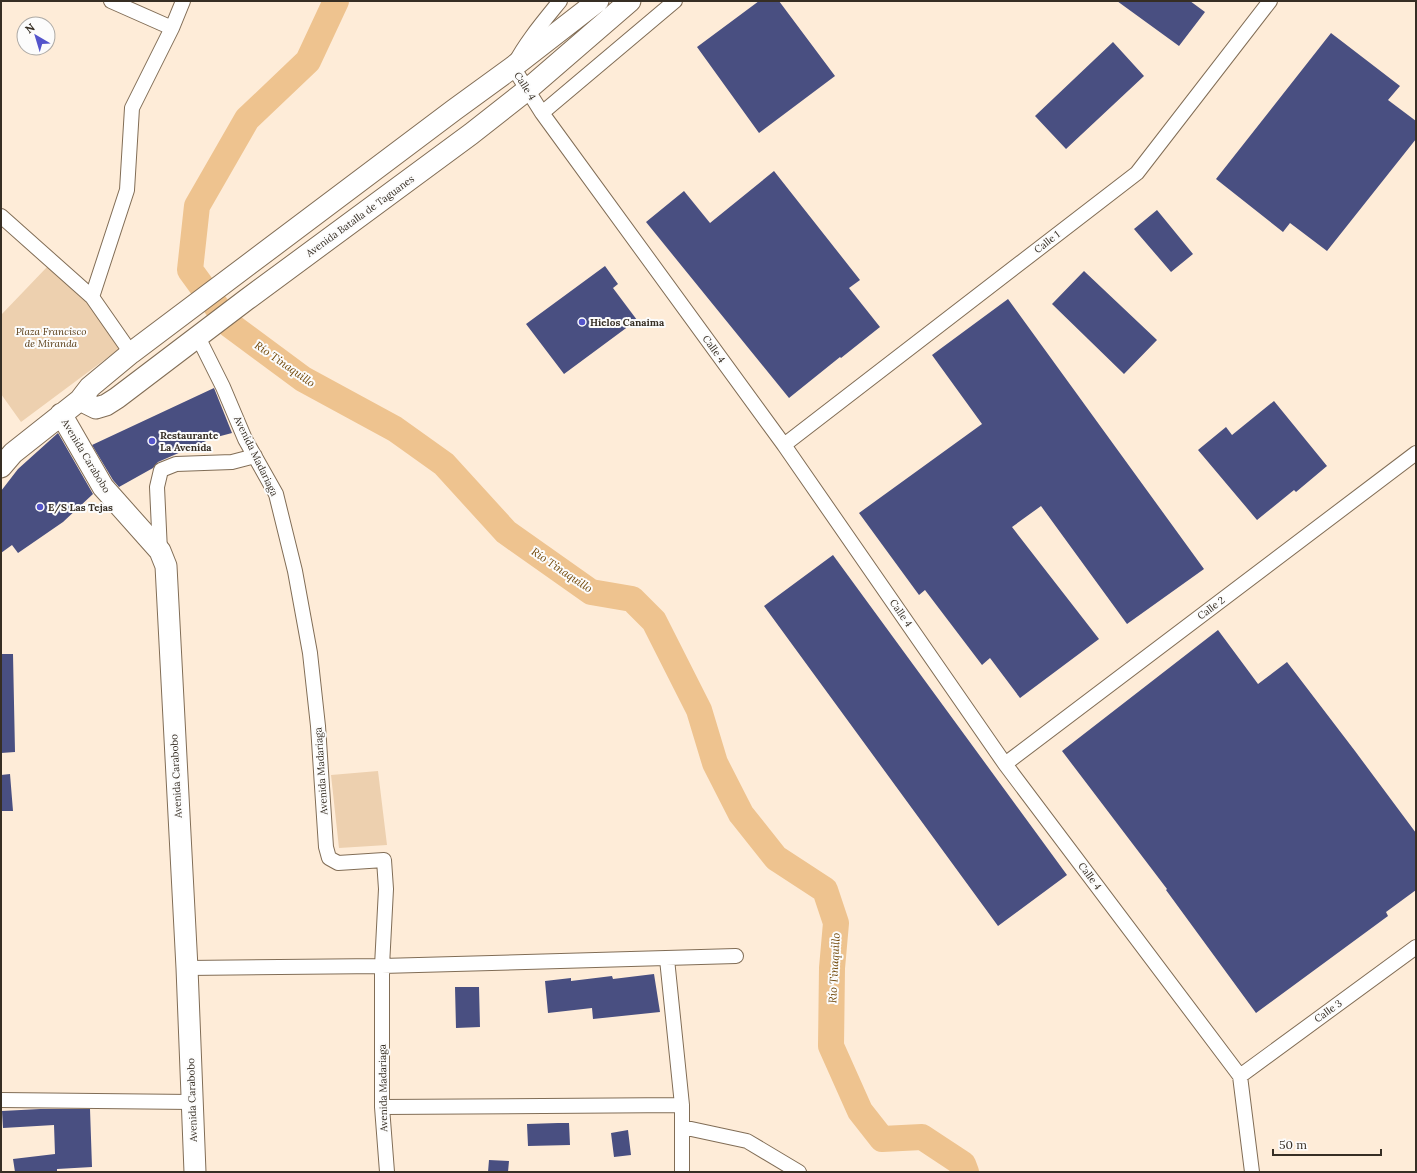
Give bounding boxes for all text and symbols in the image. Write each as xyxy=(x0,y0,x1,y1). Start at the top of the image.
north arrow xyxy=(16,16,56,56)
text: N xyxy=(22,20,38,36)
street label: Calle 4 xyxy=(511,69,539,103)
street label: Avenida Batalla de Taguanes xyxy=(302,172,417,260)
street label: Calle 1 xyxy=(1031,228,1063,256)
place label: Hielos Canaima xyxy=(590,316,665,329)
marker: Hielos Canaima xyxy=(577,317,587,327)
park label: Plaza Francisco de Miranda xyxy=(16,325,86,350)
street label: Calle 4 xyxy=(700,333,729,366)
water label: Río Tinaquillo xyxy=(252,338,318,390)
street label: Avenida Madariaga xyxy=(231,413,281,498)
street label: Avenida Carabobo xyxy=(58,416,113,495)
place label: Restaurante La Avenida xyxy=(160,429,219,454)
marker: Restaurante La Avenida xyxy=(147,436,157,446)
place label: E/S Las Tejas xyxy=(48,501,113,514)
marker: E/S Las Tejas xyxy=(35,502,45,512)
water label: Río Tinaquillo xyxy=(529,544,595,596)
street label: Calle 2 xyxy=(1195,593,1227,623)
street label: Calle 4 xyxy=(887,597,916,630)
street label: Avenida Madariaga xyxy=(311,727,331,816)
street label: Avenida Carabobo xyxy=(167,734,185,819)
street label: Calle 4 xyxy=(1075,860,1105,893)
water label: Río Tinaquillo xyxy=(825,932,843,1004)
street label: Calle 3 xyxy=(1312,996,1345,1025)
street label: Avenida Madariaga xyxy=(376,1044,390,1133)
street label: Avenida Carabobo xyxy=(184,1058,200,1143)
scale bar xyxy=(1273,1131,1381,1157)
text: 50 m xyxy=(1279,1137,1307,1152)

